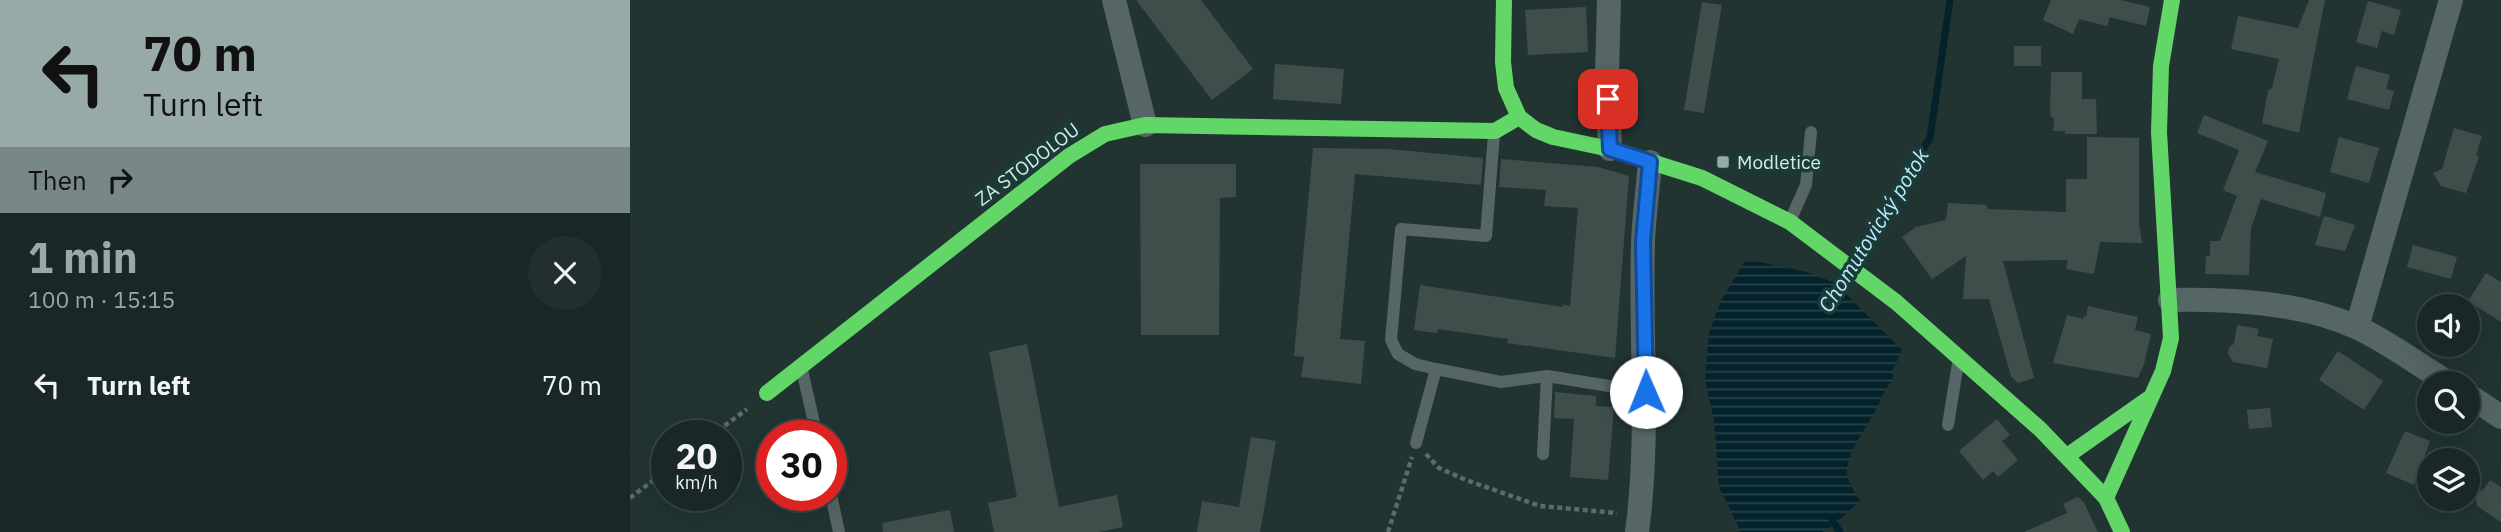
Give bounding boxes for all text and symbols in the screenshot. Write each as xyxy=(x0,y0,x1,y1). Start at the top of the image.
text: 70 m xyxy=(143,21,257,84)
icon: left xyxy=(28,28,119,119)
pin xyxy=(1578,69,1638,129)
icon: arrive xyxy=(1589,80,1627,118)
text: Turn left xyxy=(143,83,263,125)
street label: ZA STODOLOU xyxy=(970,117,1084,211)
water label: Chomutovický potok xyxy=(1811,142,1935,317)
place label: Modletice xyxy=(1737,150,1821,174)
marker: Modletice xyxy=(1715,154,1731,170)
icon: right xyxy=(101,161,139,199)
text: Then xyxy=(28,163,87,197)
text: 1 min xyxy=(28,230,138,285)
button: close xyxy=(528,236,602,310)
text: 100 m · 15:15 xyxy=(28,284,175,314)
map controls xyxy=(2417,294,2480,511)
button: sound xyxy=(2417,294,2480,357)
position arrow xyxy=(1609,355,1683,429)
icon: left xyxy=(28,366,66,404)
text: Turn left xyxy=(87,368,190,402)
text: 70 m xyxy=(542,368,602,402)
button: search xyxy=(2417,371,2480,434)
speed limit sign: 30 xyxy=(756,420,847,511)
text: 20 xyxy=(675,433,718,479)
button: layers xyxy=(2417,448,2480,511)
text: km/h xyxy=(675,471,718,494)

